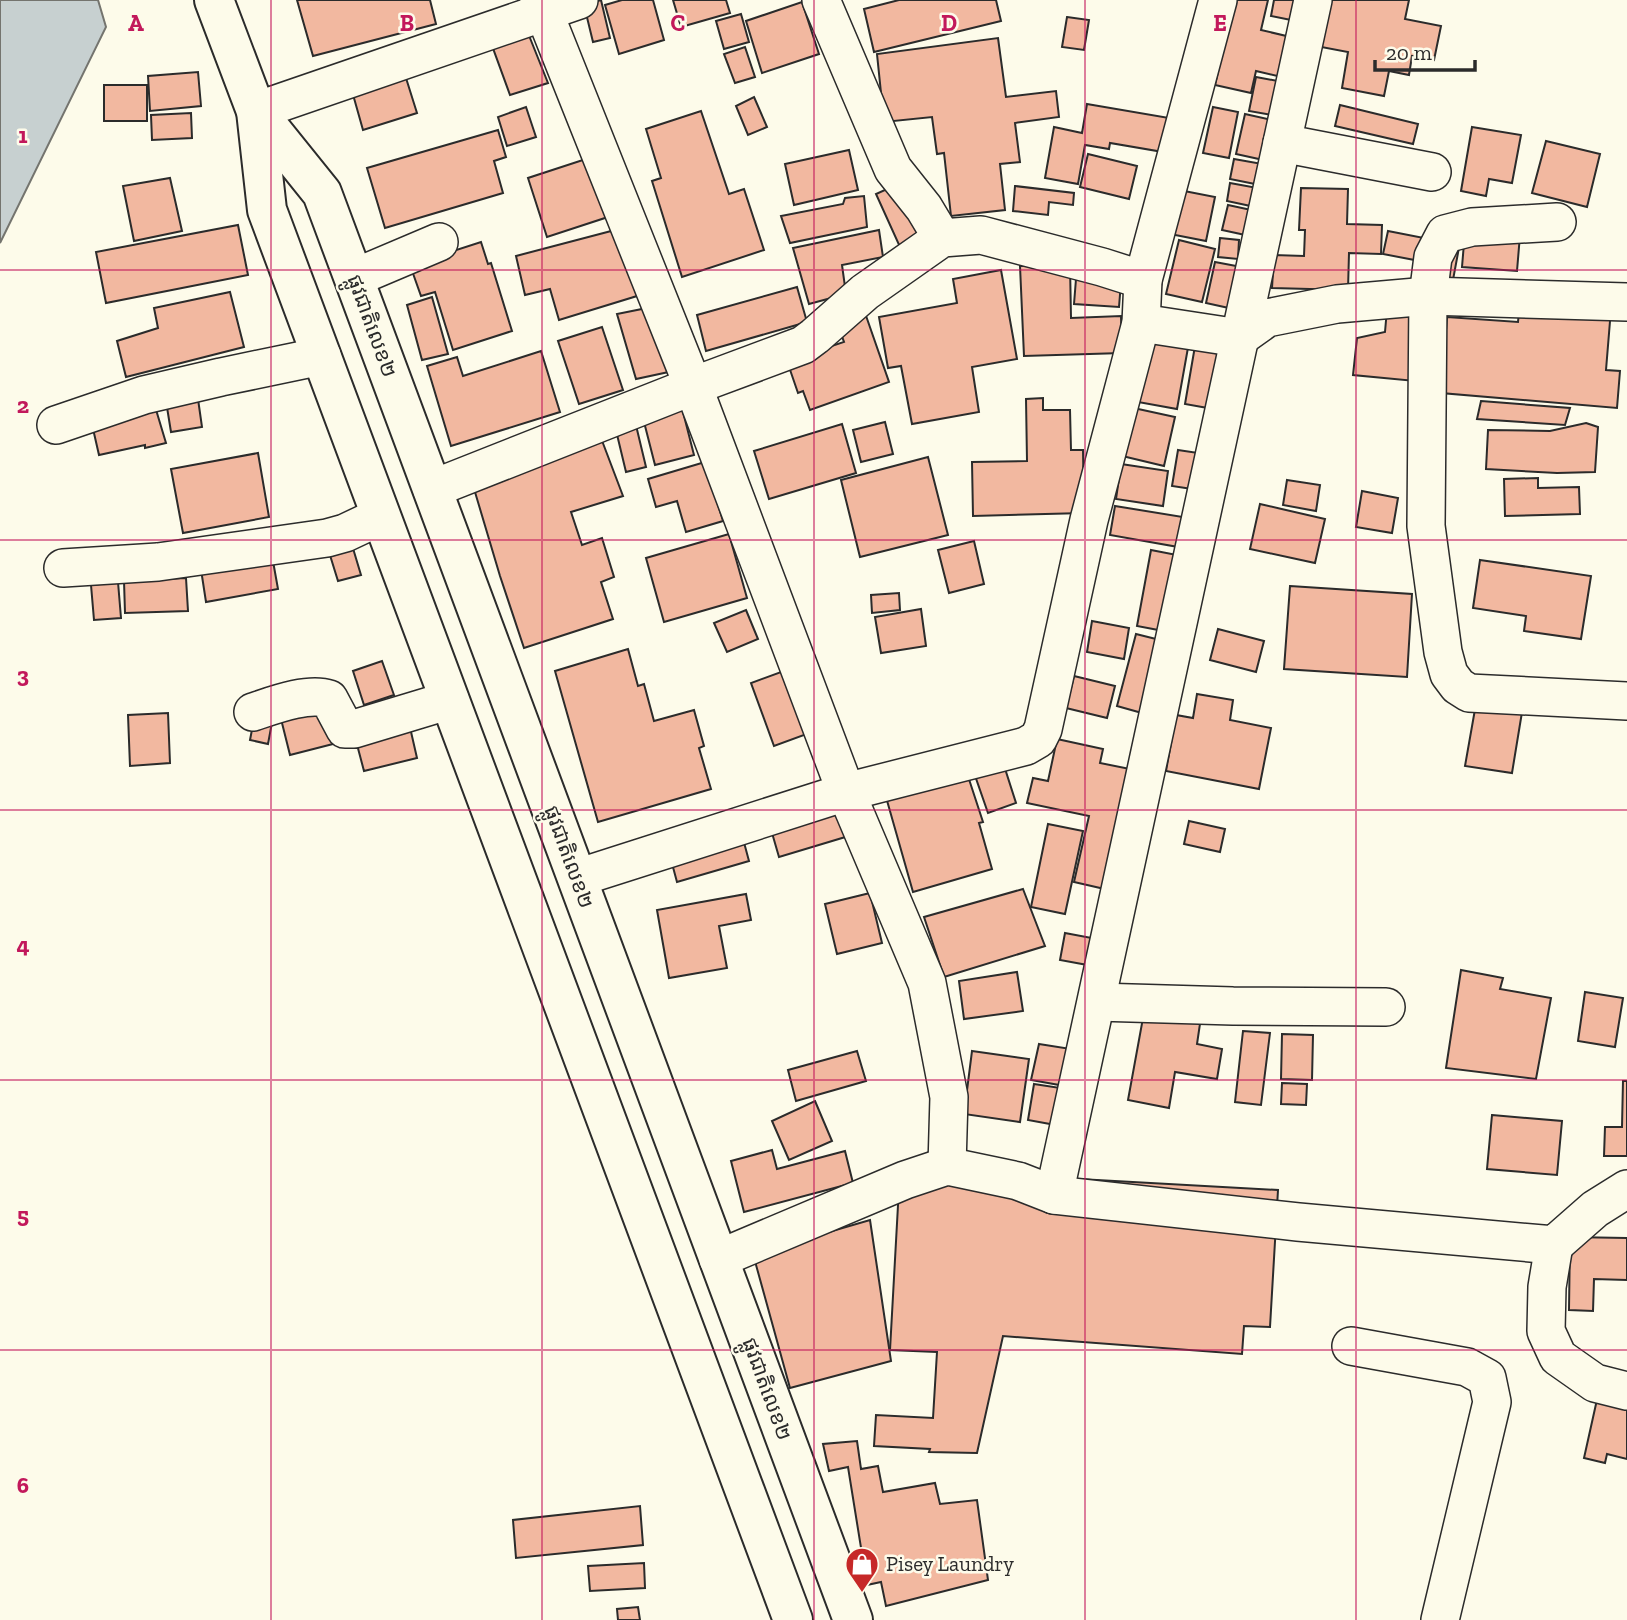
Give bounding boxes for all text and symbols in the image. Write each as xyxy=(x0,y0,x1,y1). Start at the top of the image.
text: A xyxy=(128,9,144,37)
text: B xyxy=(400,9,414,37)
text: C xyxy=(671,9,685,37)
text: D xyxy=(941,9,957,37)
text: E xyxy=(1213,9,1227,37)
scale bar xyxy=(1375,28,1475,72)
text: 20 m xyxy=(1386,40,1432,65)
text: 1 xyxy=(18,121,28,149)
street label: ផ្លូវជាតិលេខ២ xyxy=(336,271,403,383)
text: 2 xyxy=(17,391,29,419)
text: 3 xyxy=(17,661,29,689)
street label: ផ្លូវជាតិលេខ២ xyxy=(533,802,600,914)
text: 4 xyxy=(16,931,30,959)
text: 5 xyxy=(17,1201,29,1229)
street label: ផ្លូវជាតិលេខ២ xyxy=(731,1334,798,1446)
text: 6 xyxy=(17,1471,29,1499)
shop icon: Pisey Laundry xyxy=(843,1545,881,1594)
place label: Pisey Laundry xyxy=(886,1551,1014,1576)

